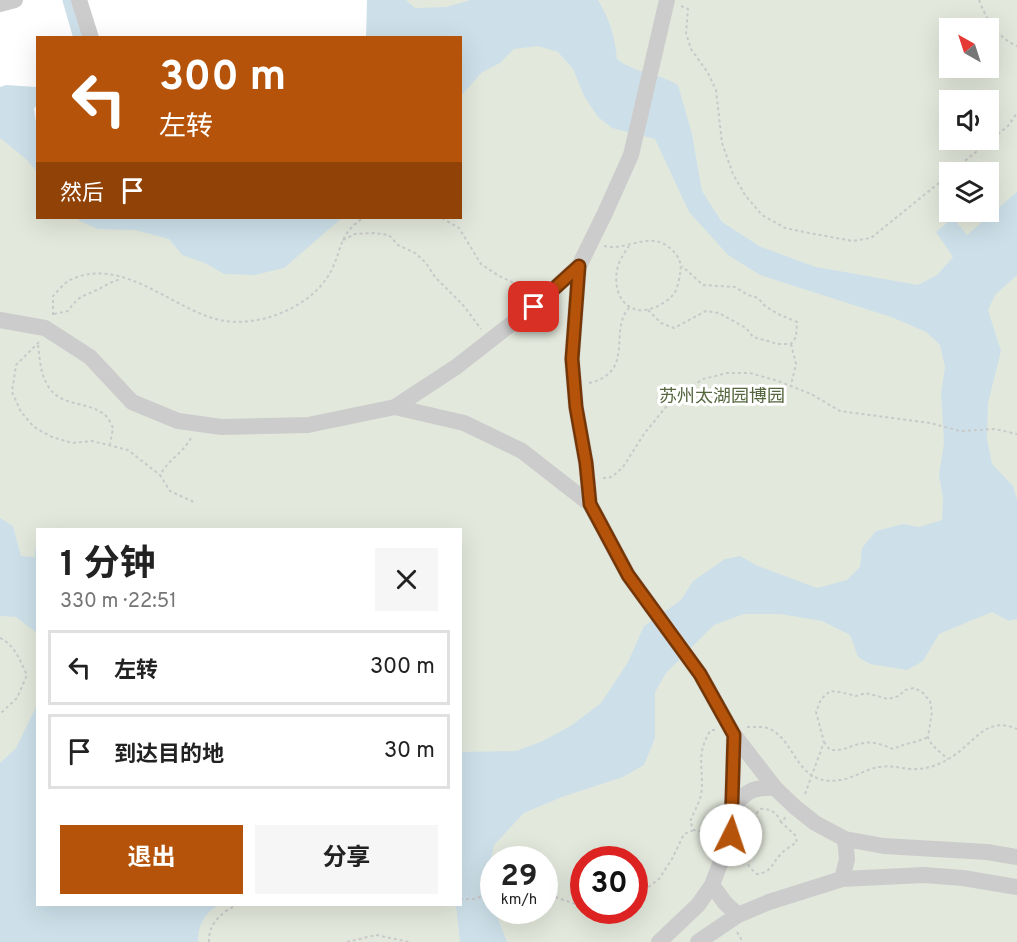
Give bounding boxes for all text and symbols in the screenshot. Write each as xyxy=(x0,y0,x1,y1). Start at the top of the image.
north arrow xyxy=(939,18,999,78)
map controls xyxy=(939,18,999,222)
text: 300 m xyxy=(159,52,286,105)
icon: left xyxy=(60,60,138,138)
button: sound xyxy=(939,90,999,150)
text: 左转 xyxy=(159,111,213,145)
button: layers xyxy=(939,162,999,222)
icon: arrive xyxy=(116,174,149,207)
text: 然后 xyxy=(60,181,104,208)
pin xyxy=(508,281,559,332)
icon: arrive xyxy=(517,290,550,323)
park label: 苏州太湖园博园 xyxy=(659,386,785,409)
text: 1 分钟 xyxy=(60,543,155,589)
button: close xyxy=(375,548,438,611)
text: 330 m · 22:51 xyxy=(60,589,177,615)
icon: left xyxy=(63,651,96,684)
text: 300 m xyxy=(370,654,435,681)
text: 左转 xyxy=(114,658,158,685)
icon: arrive xyxy=(63,735,96,768)
text: 30 m xyxy=(384,738,435,765)
text: 到达目的地 xyxy=(114,742,224,769)
position arrow xyxy=(699,803,763,867)
button: 退出 xyxy=(60,825,243,894)
button: 分享 xyxy=(255,825,438,894)
speed limit sign: 30 xyxy=(570,846,648,924)
text: 29 xyxy=(501,859,537,896)
text: km/h xyxy=(501,891,537,910)

